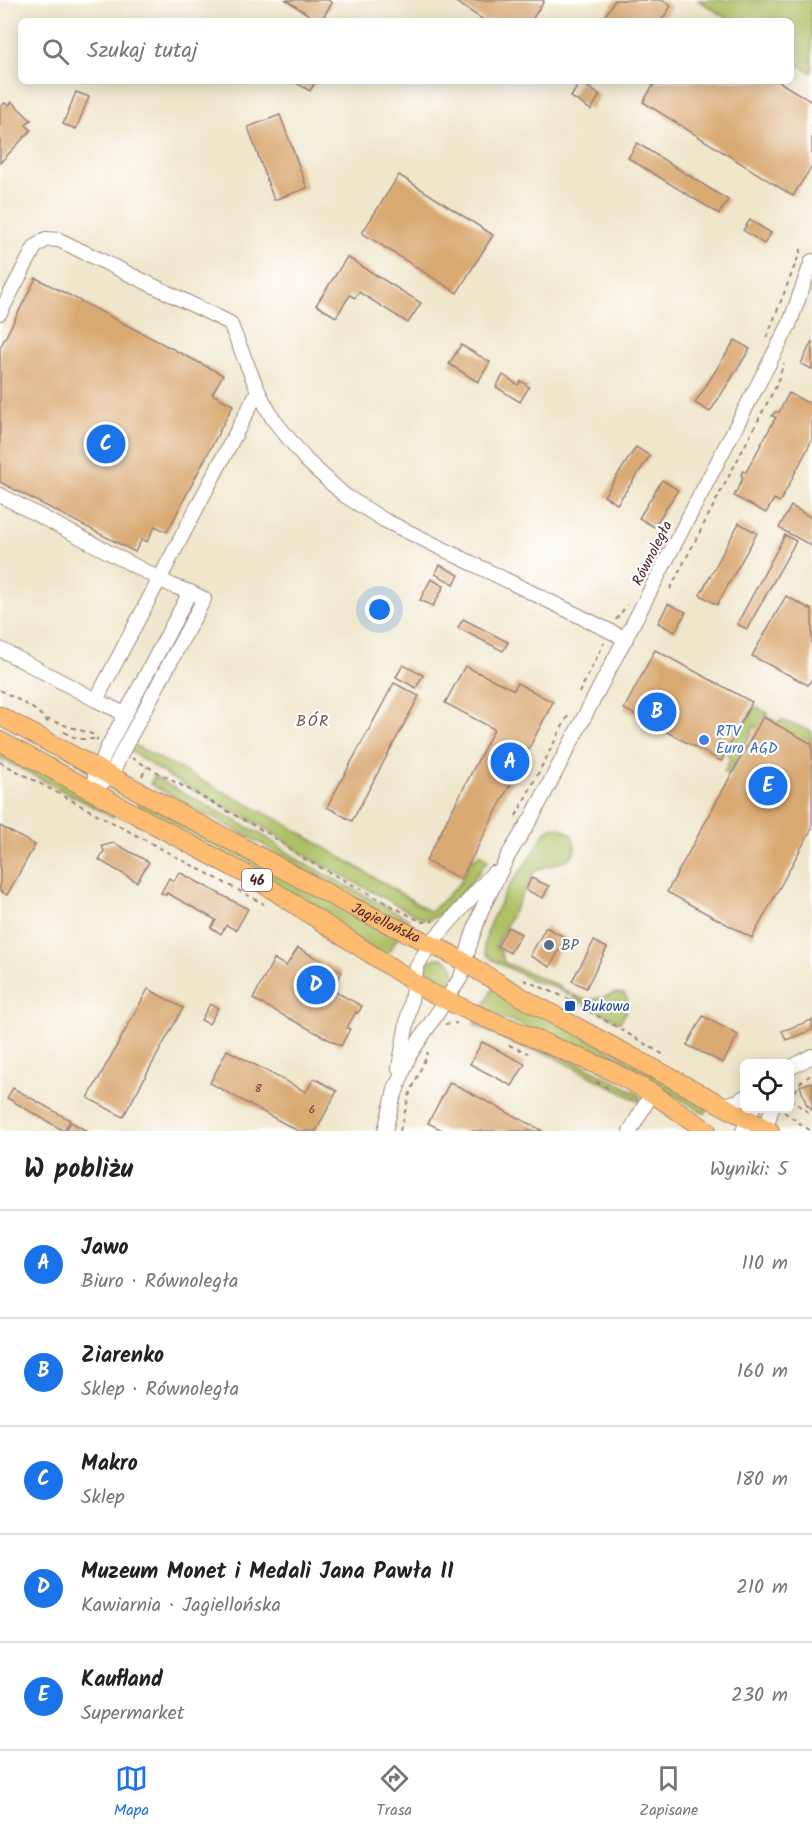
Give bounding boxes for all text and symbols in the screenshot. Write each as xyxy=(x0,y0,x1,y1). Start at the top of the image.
search box xyxy=(18,18,794,84)
text: Szukaj tutaj xyxy=(87,34,198,69)
icon: search xyxy=(39,35,72,68)
pin: C xyxy=(86,422,126,466)
street label: Równoległa xyxy=(626,517,680,590)
your location xyxy=(365,595,394,624)
pin: B xyxy=(638,690,676,734)
district label: BÓR xyxy=(296,709,330,734)
place label: RTV Euro AGD xyxy=(716,720,778,761)
marker: RTV Euro AGD xyxy=(697,733,711,747)
pin: A xyxy=(490,740,530,784)
pin: E xyxy=(748,764,788,808)
road number: 46 xyxy=(242,869,272,891)
street label: Jagiellońska xyxy=(347,897,424,951)
place label: BP xyxy=(561,934,580,958)
marker: BP xyxy=(542,938,556,952)
pin: D xyxy=(296,962,336,1008)
place label: Bukowa xyxy=(582,995,630,1019)
marker: Bukowa xyxy=(563,999,577,1013)
map controls xyxy=(740,1059,794,1113)
button: locate xyxy=(740,1059,794,1113)
house number: 8 xyxy=(254,1079,262,1098)
house number: 6 xyxy=(309,1100,315,1119)
text: W pobliżu xyxy=(24,1149,133,1191)
text: Wyniki: 5 xyxy=(710,1154,788,1186)
text: Jawo xyxy=(81,1231,129,1266)
text: A xyxy=(37,1248,50,1280)
text: 110 m xyxy=(742,1248,788,1280)
text: Biuro · Równoległa xyxy=(81,1266,239,1298)
text: Ziarenko xyxy=(81,1339,164,1374)
text: B xyxy=(37,1356,50,1388)
text: 160 m xyxy=(737,1356,788,1388)
text: Sklep · Równoległa xyxy=(81,1374,239,1406)
text: Makro xyxy=(81,1447,138,1482)
text: C xyxy=(37,1464,50,1496)
text: 180 m xyxy=(736,1464,788,1496)
text: Sklep xyxy=(81,1482,124,1514)
text: Muzeum Monet i Medali Jana Pawła II xyxy=(81,1555,454,1590)
text: D xyxy=(37,1572,50,1604)
text: 210 m xyxy=(736,1572,788,1604)
text: Kawiarnia · Jagiellońska xyxy=(81,1590,281,1622)
text: Kaufland xyxy=(81,1663,163,1698)
text: E xyxy=(38,1680,49,1712)
text: 230 m xyxy=(731,1680,788,1712)
text: Supermarket xyxy=(81,1698,184,1730)
tab: Mapa xyxy=(114,1762,149,1823)
tab: Trasa xyxy=(376,1762,412,1823)
tab: Zapisane xyxy=(639,1762,698,1823)

